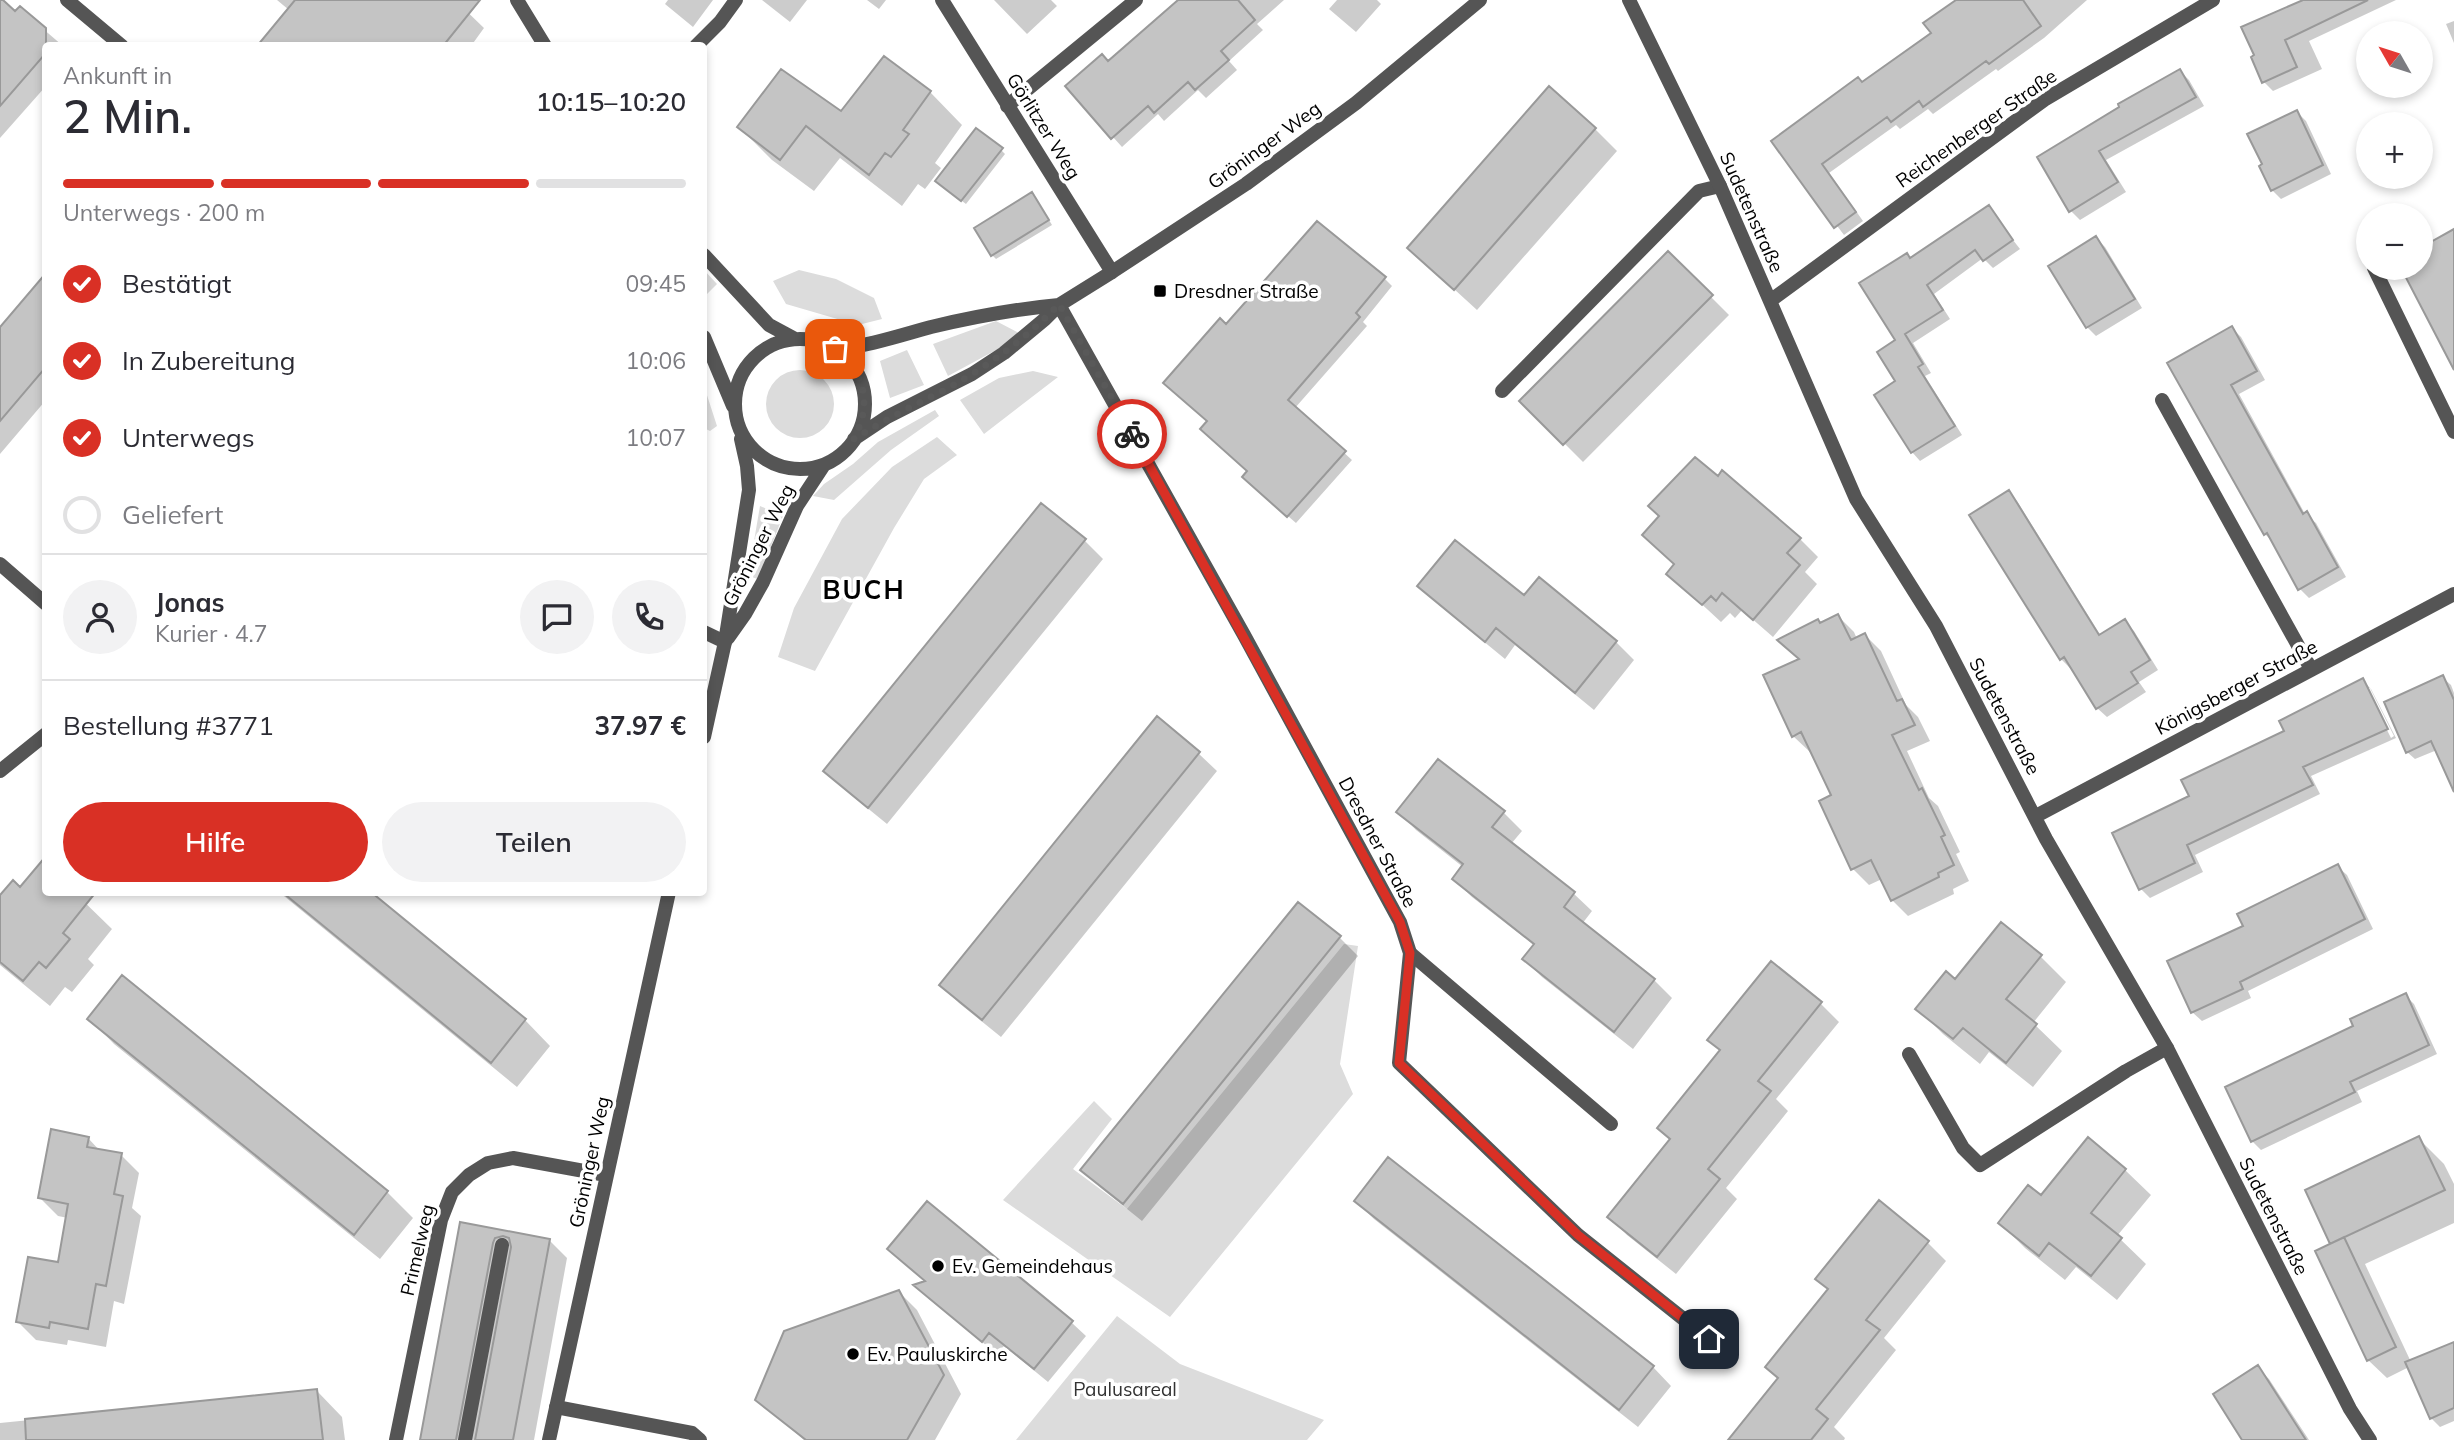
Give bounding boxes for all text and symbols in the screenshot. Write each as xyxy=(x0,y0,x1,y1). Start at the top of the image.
north arrow xyxy=(2356,21,2432,98)
map controls xyxy=(2356,21,2433,280)
text: Ankunft in xyxy=(63,61,172,90)
street label: Reichenberger Straße xyxy=(1891,63,2061,193)
street label: Görlitzer Weg xyxy=(1002,68,1086,184)
text: 10:15–10:20 xyxy=(536,85,686,118)
text: 2 Min. xyxy=(63,87,192,145)
street label: Gröninger Weg xyxy=(1203,96,1325,194)
button: + xyxy=(2356,112,2433,189)
street label: Sudetenstraße xyxy=(1715,148,1789,276)
text: Unterwegs · 200 m xyxy=(63,198,265,227)
button: − xyxy=(2356,203,2433,280)
icon: check xyxy=(63,265,101,303)
text: Bestätigt xyxy=(122,267,231,300)
text: 09:45 xyxy=(626,269,686,298)
place label: Dresdner Straße xyxy=(1174,279,1319,303)
marker: Dresdner Straße xyxy=(1152,283,1168,299)
pin xyxy=(805,319,865,379)
icon: bag xyxy=(816,330,854,368)
icon: check xyxy=(63,342,101,380)
text: In Zubereitung xyxy=(122,344,295,377)
text: 10:06 xyxy=(626,346,686,375)
courier xyxy=(1097,399,1167,469)
icon: bike xyxy=(1113,415,1151,453)
icon: check xyxy=(63,419,101,457)
text: Unterwegs xyxy=(122,421,255,454)
text: 10:07 xyxy=(626,423,686,452)
street label: Gröninger Weg xyxy=(717,480,799,610)
text: Geliefert xyxy=(122,498,223,531)
district label: BUCH xyxy=(822,573,906,606)
button: person xyxy=(63,580,137,654)
button: chat xyxy=(520,580,594,654)
button: phone xyxy=(612,580,686,654)
text: Jonas xyxy=(155,586,225,619)
text: Kurier · 4.7 xyxy=(155,619,267,648)
street label: Königsberger Straße xyxy=(2151,634,2321,740)
street label: Sudetenstraße xyxy=(1964,653,2046,779)
text: Bestellung #3771 xyxy=(63,709,274,742)
text: 37.97 € xyxy=(594,709,686,742)
street label: Dresdner Straße xyxy=(1333,773,1423,911)
button: Hilfe xyxy=(63,802,368,882)
button: Teilen xyxy=(382,802,686,882)
street label: Gröninger Weg xyxy=(563,1094,615,1230)
street label: Sudetenstraße xyxy=(2234,1153,2314,1279)
street label: Primelweg xyxy=(395,1202,439,1298)
place label: Ev. Gemeindehaus xyxy=(952,1254,1113,1278)
marker: Ev. Gemeindehaus xyxy=(930,1258,946,1274)
pin xyxy=(1679,1309,1739,1369)
icon: home xyxy=(1690,1320,1728,1358)
place label: Ev. Pauluskirche xyxy=(867,1342,1008,1366)
marker: Ev. Pauluskirche xyxy=(845,1346,861,1362)
park label: Paulusareal xyxy=(1073,1377,1177,1401)

